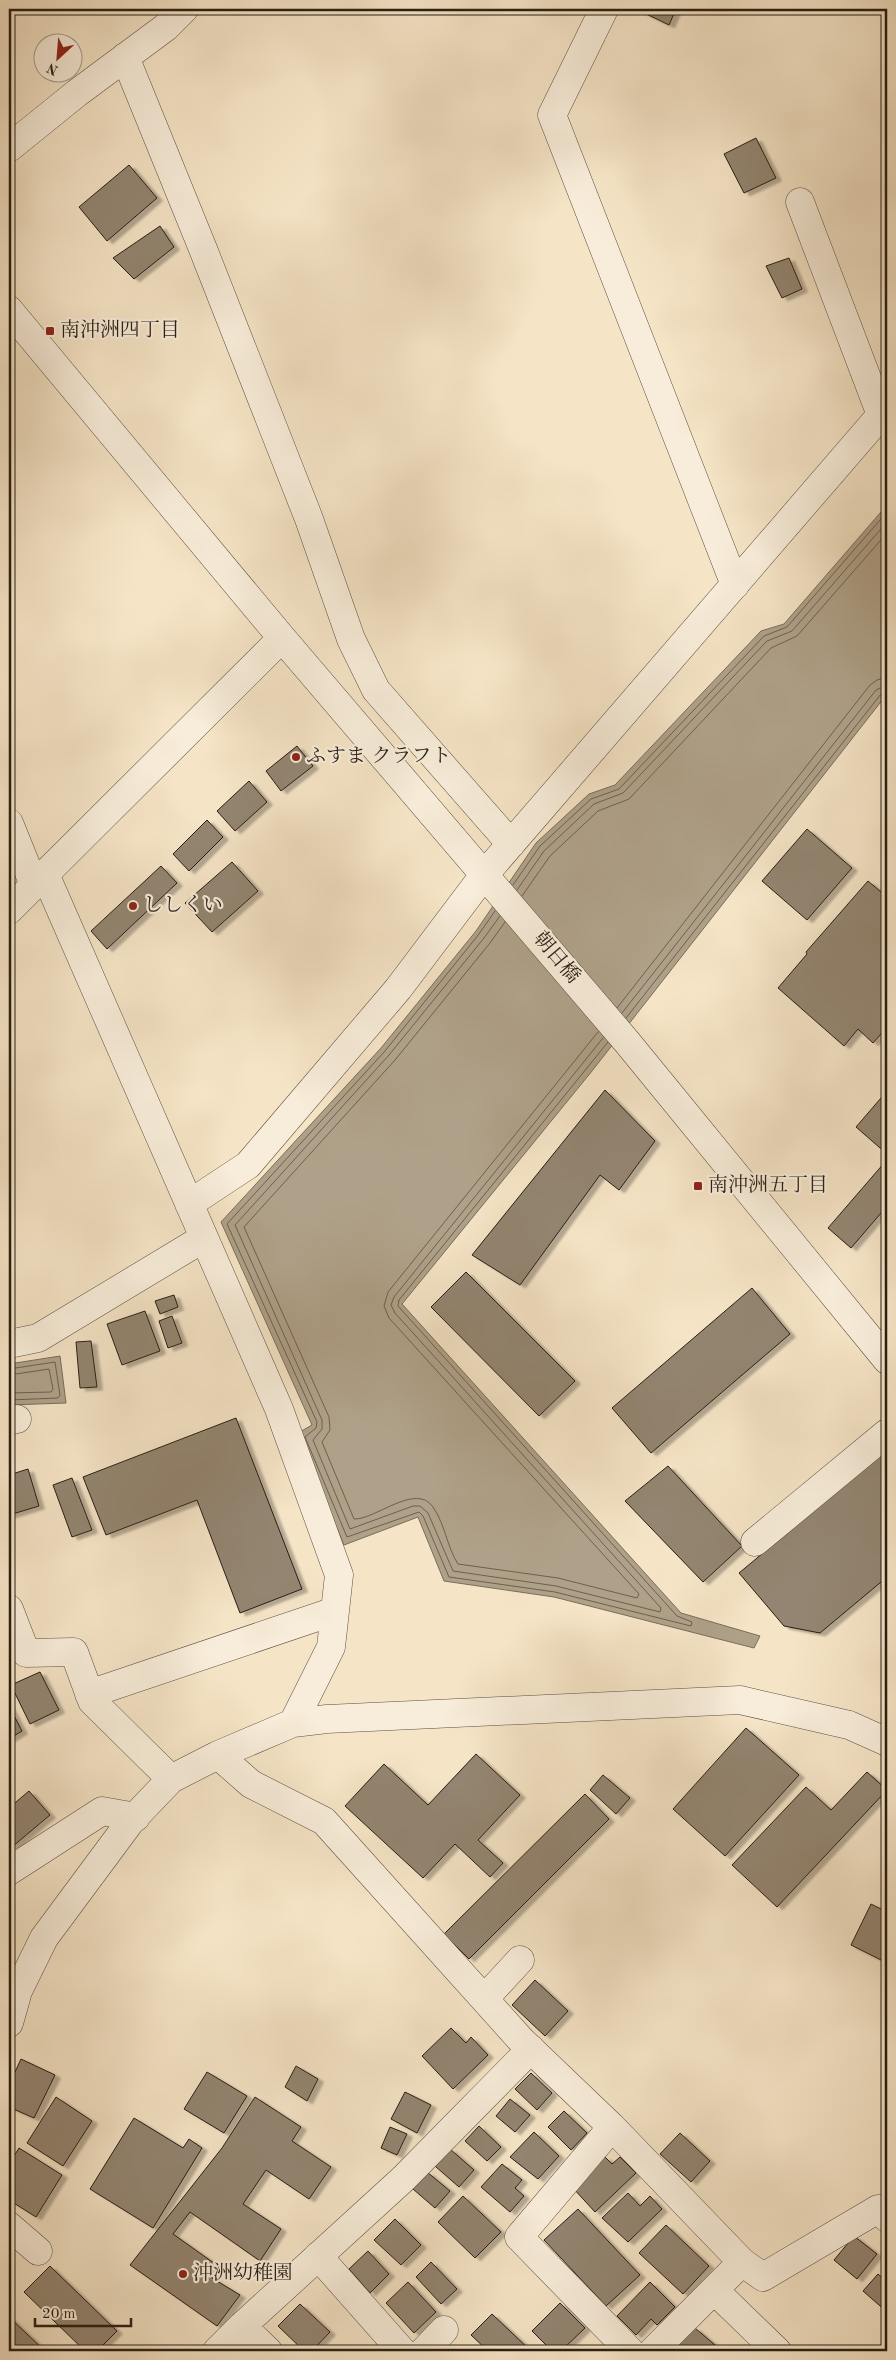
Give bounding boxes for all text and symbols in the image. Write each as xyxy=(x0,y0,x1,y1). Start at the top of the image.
north arrow xyxy=(32,32,82,82)
text: N xyxy=(45,60,61,77)
place label: 南沖洲四丁目 xyxy=(60,319,180,341)
marker: 南沖洲四丁目 xyxy=(44,325,56,337)
place label: ふすま クラフト xyxy=(306,746,452,767)
marker: ふすま クラフト xyxy=(290,751,302,763)
place label: ししくい xyxy=(143,894,223,916)
marker: ししくい xyxy=(127,900,139,912)
street label: 朝日橋 xyxy=(529,927,584,987)
place label: 南沖洲五丁目 xyxy=(708,1174,828,1196)
marker: 南沖洲五丁目 xyxy=(692,1180,704,1192)
place label: 沖洲幼稚園 xyxy=(193,2262,293,2284)
marker: 沖洲幼稚園 xyxy=(177,2268,189,2280)
scale bar xyxy=(35,2295,131,2327)
text: 20 m xyxy=(42,2307,76,2322)

